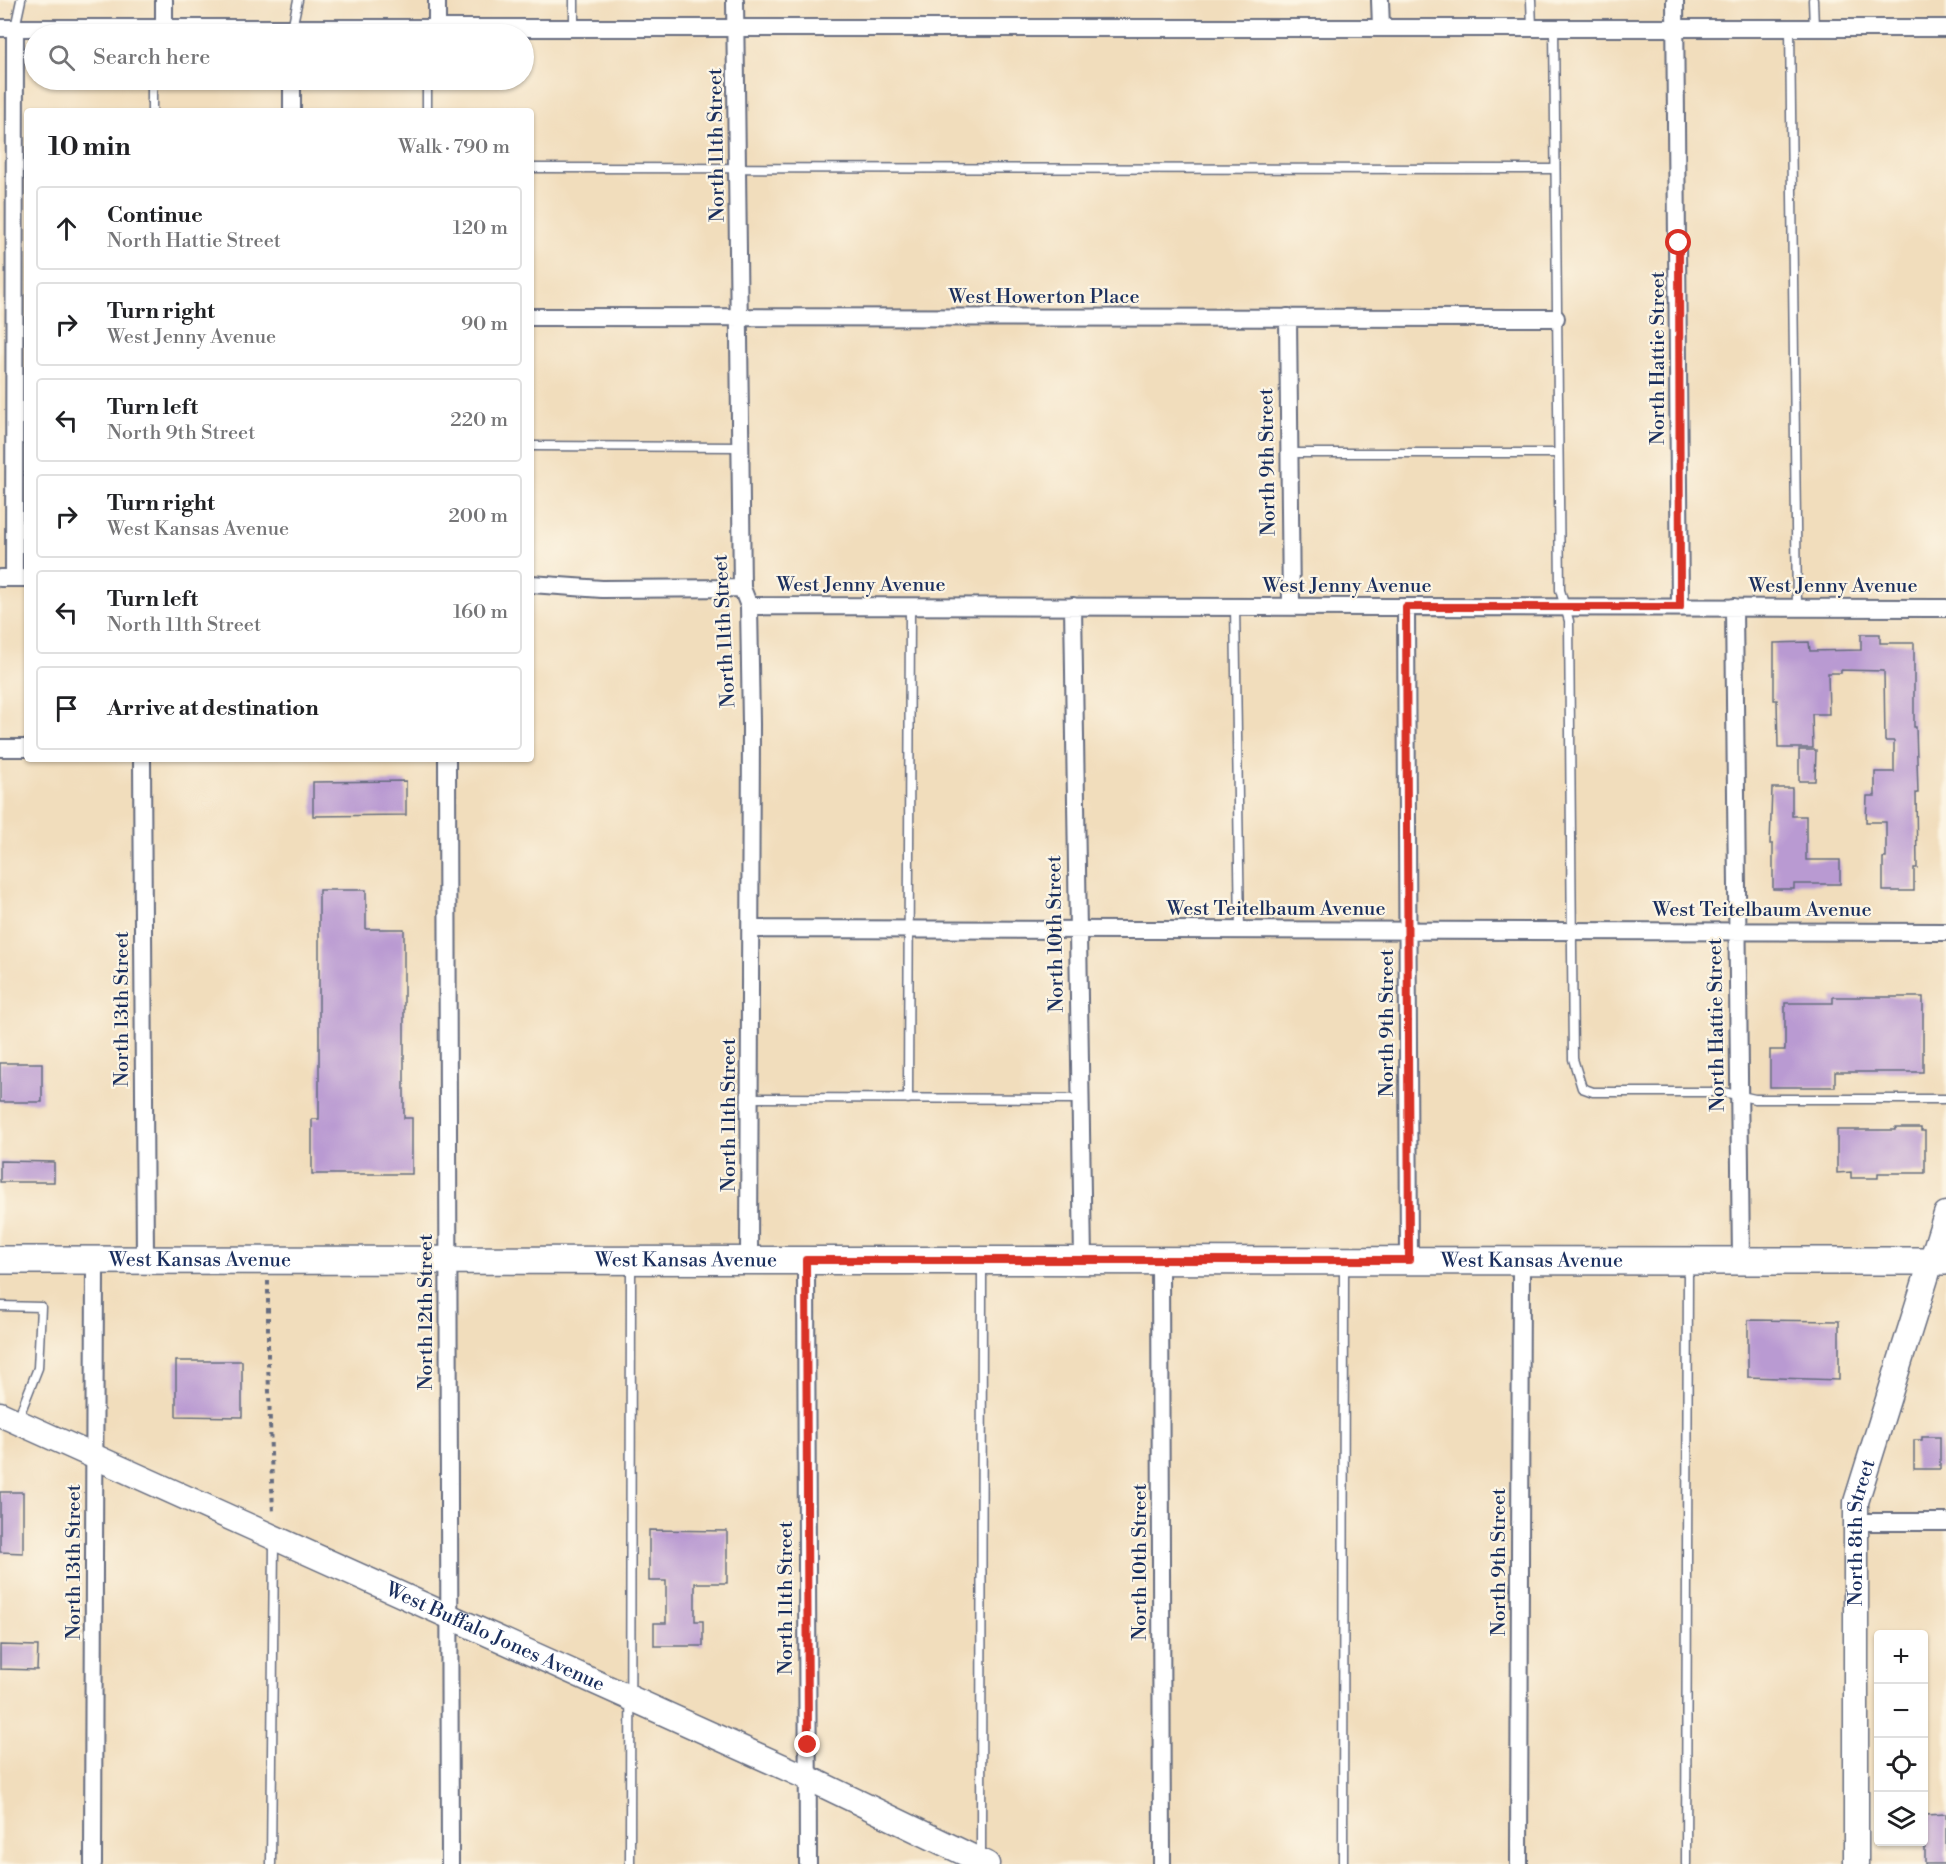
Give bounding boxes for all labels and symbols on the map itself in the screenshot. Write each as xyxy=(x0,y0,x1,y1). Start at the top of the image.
street label: North 11th Street xyxy=(703,68,731,222)
route start xyxy=(1665,229,1691,255)
street label: North Hattie Street xyxy=(1646,271,1671,445)
street label: West Howerton Place xyxy=(948,285,1140,310)
street label: North 9th Street xyxy=(1254,388,1282,536)
street label: North 11th Street xyxy=(708,553,742,709)
street label: West Jenny Avenue xyxy=(775,573,946,598)
street label: West Jenny Avenue xyxy=(1261,574,1432,599)
street label: West Jenny Avenue xyxy=(1747,574,1918,599)
street label: North 10th Street xyxy=(1042,855,1070,1013)
street label: West Teitelbaum Avenue xyxy=(1165,897,1386,922)
street label: West Teitelbaum Avenue xyxy=(1651,898,1872,923)
street label: North 13th Street xyxy=(110,931,135,1087)
street label: North Hattie Street xyxy=(1703,938,1731,1112)
street label: North 9th Street xyxy=(1375,949,1400,1097)
street label: North 11th Street xyxy=(717,1038,742,1192)
street label: North 12th Street xyxy=(414,1234,439,1390)
street label: West Kansas Avenue xyxy=(108,1248,291,1273)
street label: West Kansas Avenue xyxy=(594,1248,777,1273)
street label: West Kansas Avenue xyxy=(1440,1248,1623,1273)
street label: North 8th Street xyxy=(1844,1456,1881,1606)
street label: North 10th Street xyxy=(1128,1483,1153,1641)
street label: North 13th Street xyxy=(62,1484,87,1640)
street label: North 9th Street xyxy=(1487,1488,1512,1636)
street label: North 11th Street xyxy=(774,1521,799,1675)
street label: West Buffalo Jones Avenue xyxy=(381,1576,609,1697)
route end xyxy=(794,1731,820,1757)

